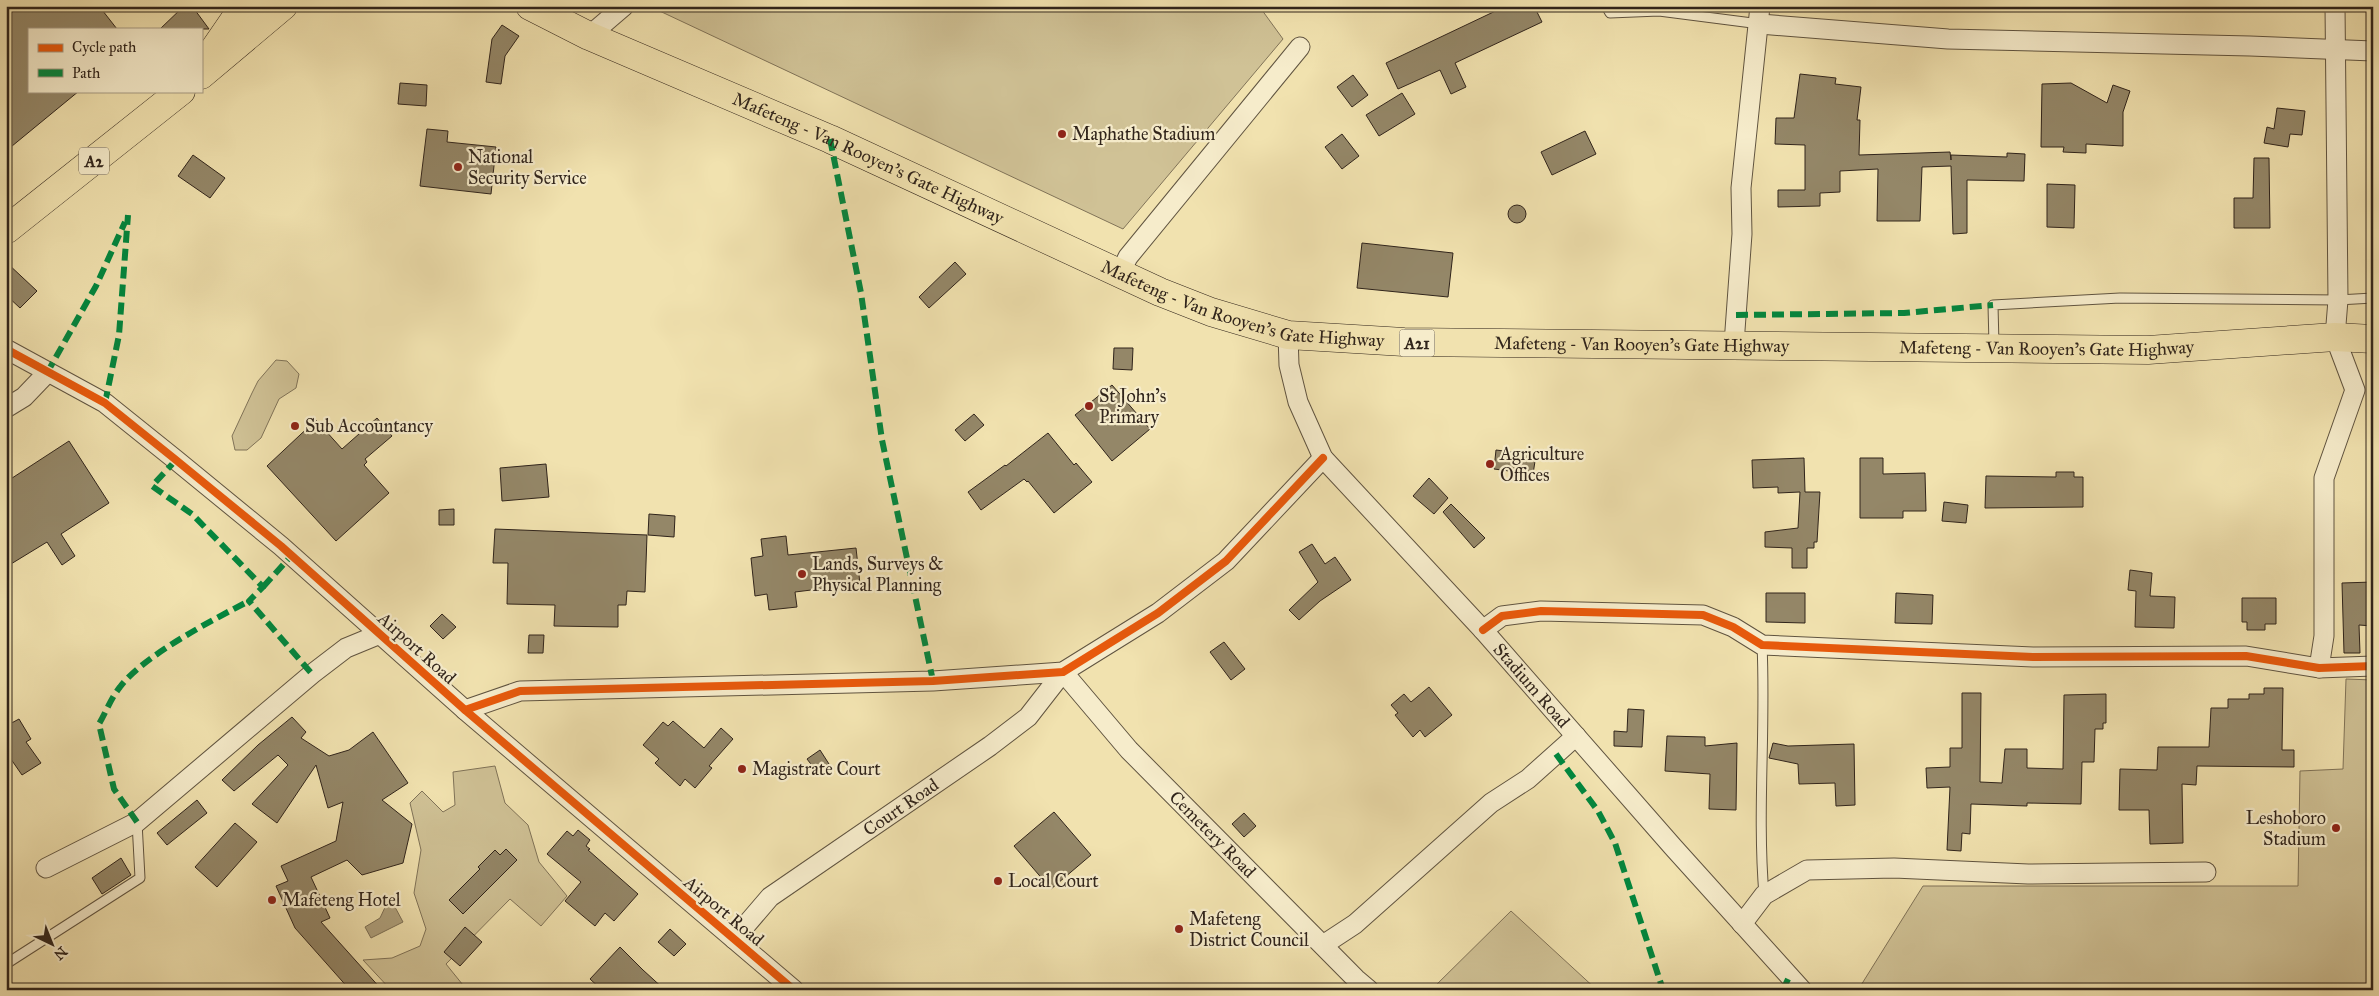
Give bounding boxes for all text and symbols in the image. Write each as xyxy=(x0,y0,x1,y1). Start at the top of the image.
legend xyxy=(28,28,202,92)
text: Cycle path xyxy=(72,38,137,56)
text: Path xyxy=(72,64,101,82)
street label: Mafeteng - Van Rooyen's Gate Highway xyxy=(729,88,1008,229)
place label: Maphathe Stadium xyxy=(1072,123,1215,145)
marker: Maphathe Stadium xyxy=(1056,128,1068,140)
place label: National Security Service xyxy=(468,146,587,189)
road number: A2 xyxy=(79,148,109,175)
marker: National Security Service xyxy=(452,161,464,173)
street label: Mafeteng - Van Rooyen's Gate Highway xyxy=(1098,255,1385,352)
road number: A21 xyxy=(1400,329,1434,356)
street label: Mafeteng - Van Rooyen's Gate Highway xyxy=(1494,332,1790,358)
street label: Mafeteng - Van Rooyen's Gate Highway xyxy=(1899,336,2195,362)
place label: St John's Primary xyxy=(1099,385,1166,428)
marker: St John's Primary xyxy=(1083,400,1095,412)
place label: Sub Accountancy xyxy=(305,415,434,437)
marker: Sub Accountancy xyxy=(289,420,301,432)
place label: Agriculture Offices xyxy=(1499,443,1584,486)
marker: Agriculture Offices xyxy=(1484,458,1496,470)
place label: Lands, Surveys & Physical Planning xyxy=(812,553,944,597)
marker: Lands, Surveys & Physical Planning xyxy=(796,568,808,580)
street label: Airport Road xyxy=(373,607,461,689)
street label: Stadium Road xyxy=(1489,639,1574,732)
place label: Magistrate Court xyxy=(752,758,881,781)
marker: Magistrate Court xyxy=(736,763,748,775)
street label: Court Road xyxy=(859,774,943,841)
street label: Cemetery Road xyxy=(1165,786,1260,883)
place label: Leshoboro Stadium xyxy=(2246,807,2326,850)
marker: Leshoboro Stadium xyxy=(2330,822,2342,834)
place label: Local Court xyxy=(1008,870,1099,892)
street label: Airport Road xyxy=(679,871,768,951)
marker: Local Court xyxy=(992,875,1004,887)
place label: Mafeteng Hotel xyxy=(282,889,401,912)
marker: Mafeteng Hotel xyxy=(266,894,278,906)
place label: Mafeteng District Council xyxy=(1189,908,1309,951)
north arrow xyxy=(28,918,78,968)
marker: Mafeteng District Council xyxy=(1173,923,1185,935)
text: N xyxy=(50,943,71,963)

